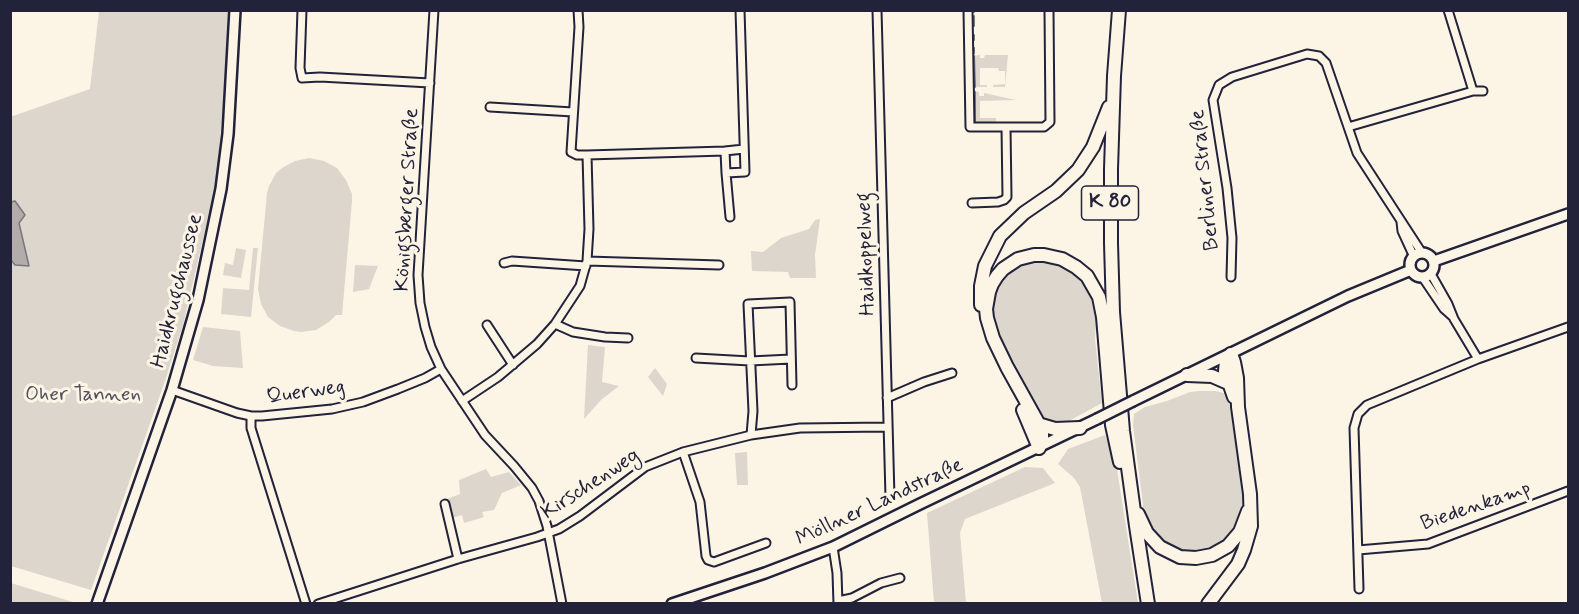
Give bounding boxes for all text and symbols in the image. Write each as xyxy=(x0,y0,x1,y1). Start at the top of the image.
street label: Königsberger Straße xyxy=(391,108,425,292)
street label: Berliner Straße xyxy=(1186,108,1226,252)
road number: K 80 xyxy=(1082,186,1138,220)
street label: Haidkoppelweg xyxy=(852,192,882,316)
street label: Haidkrugchaussee xyxy=(147,211,209,371)
street label: Querweg xyxy=(265,375,347,411)
park label: Oher Tannen xyxy=(25,383,141,409)
street label: Kirschenweg xyxy=(537,444,645,526)
street label: Möllner Landstraße xyxy=(792,453,968,553)
street label: Biedenkamp xyxy=(1418,476,1534,538)

